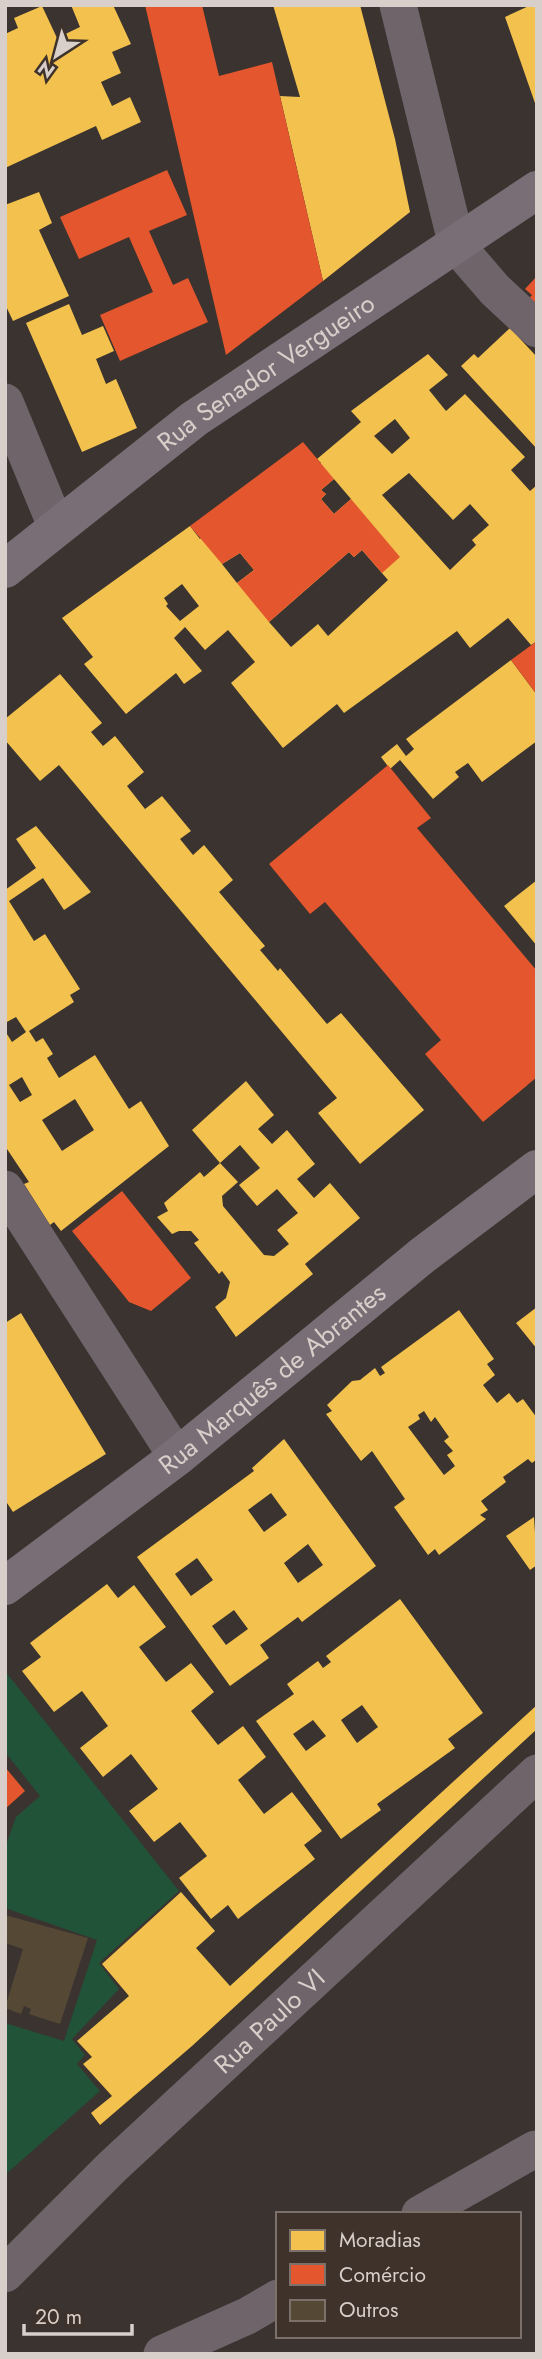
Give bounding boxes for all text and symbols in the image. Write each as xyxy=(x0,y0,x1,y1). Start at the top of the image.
north arrow xyxy=(21,21,91,91)
text: N xyxy=(32,54,60,85)
street label: Rua Senador Vergueiro xyxy=(149,284,383,460)
street label: Rua Marquês de Abrantes xyxy=(150,1274,394,1484)
street label: Rua Paulo VI xyxy=(205,1960,334,2082)
legend xyxy=(276,2212,521,2338)
text: Moradias xyxy=(339,2225,421,2255)
text: Comércio xyxy=(339,2260,426,2290)
scale bar xyxy=(24,2292,133,2336)
text: Outros xyxy=(339,2295,398,2325)
text: 20 m xyxy=(35,2302,82,2332)

